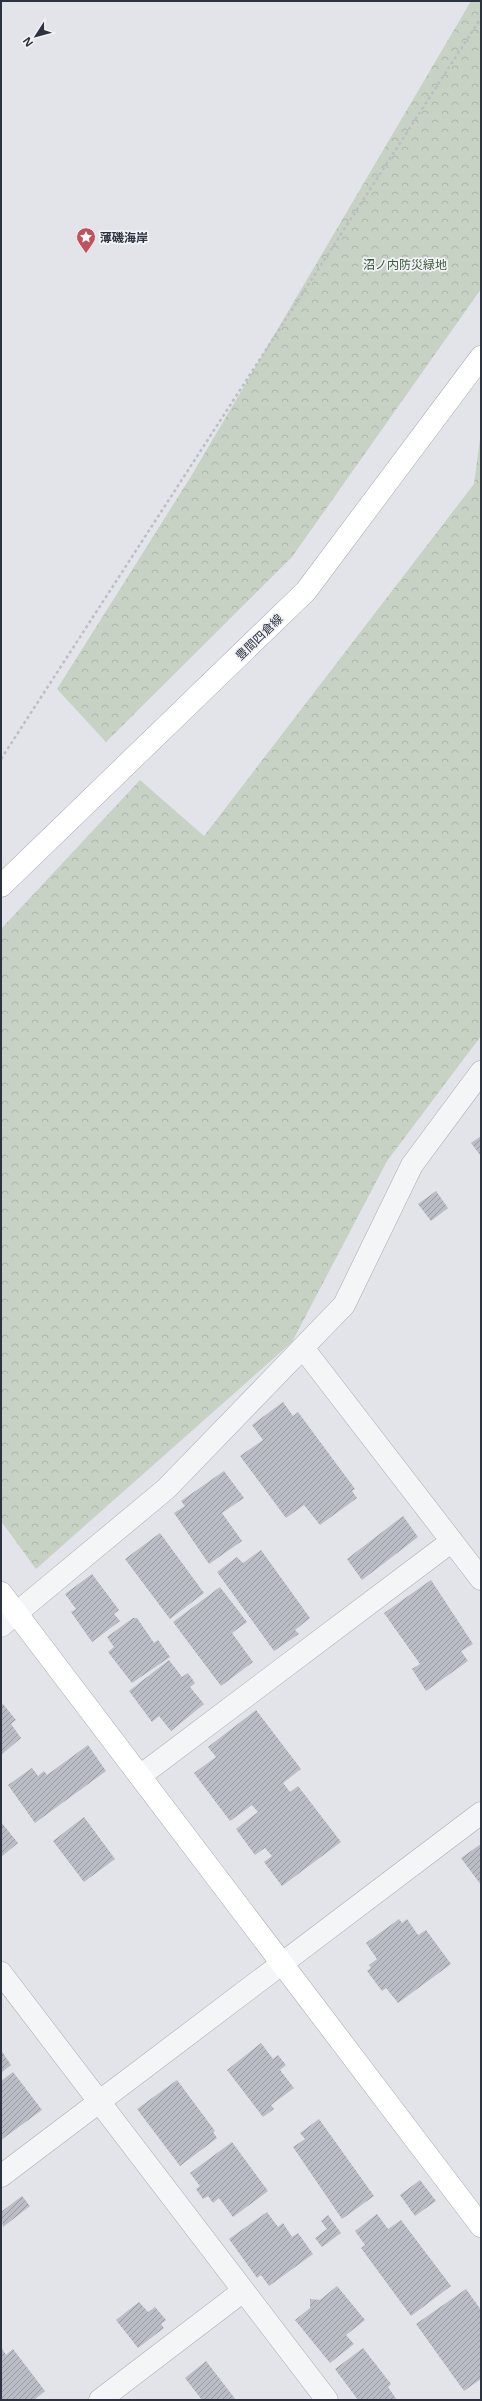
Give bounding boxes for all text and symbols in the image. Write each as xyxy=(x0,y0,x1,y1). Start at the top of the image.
north arrow xyxy=(16,16,56,56)
text: N xyxy=(19,34,36,50)
place icon: 薄磯海岸 xyxy=(75,226,97,254)
place label: 薄磯海岸 xyxy=(100,229,148,246)
park label: 沼ノ内防災緑地 xyxy=(363,256,447,273)
street label: 豊間四倉線 xyxy=(232,610,286,664)

